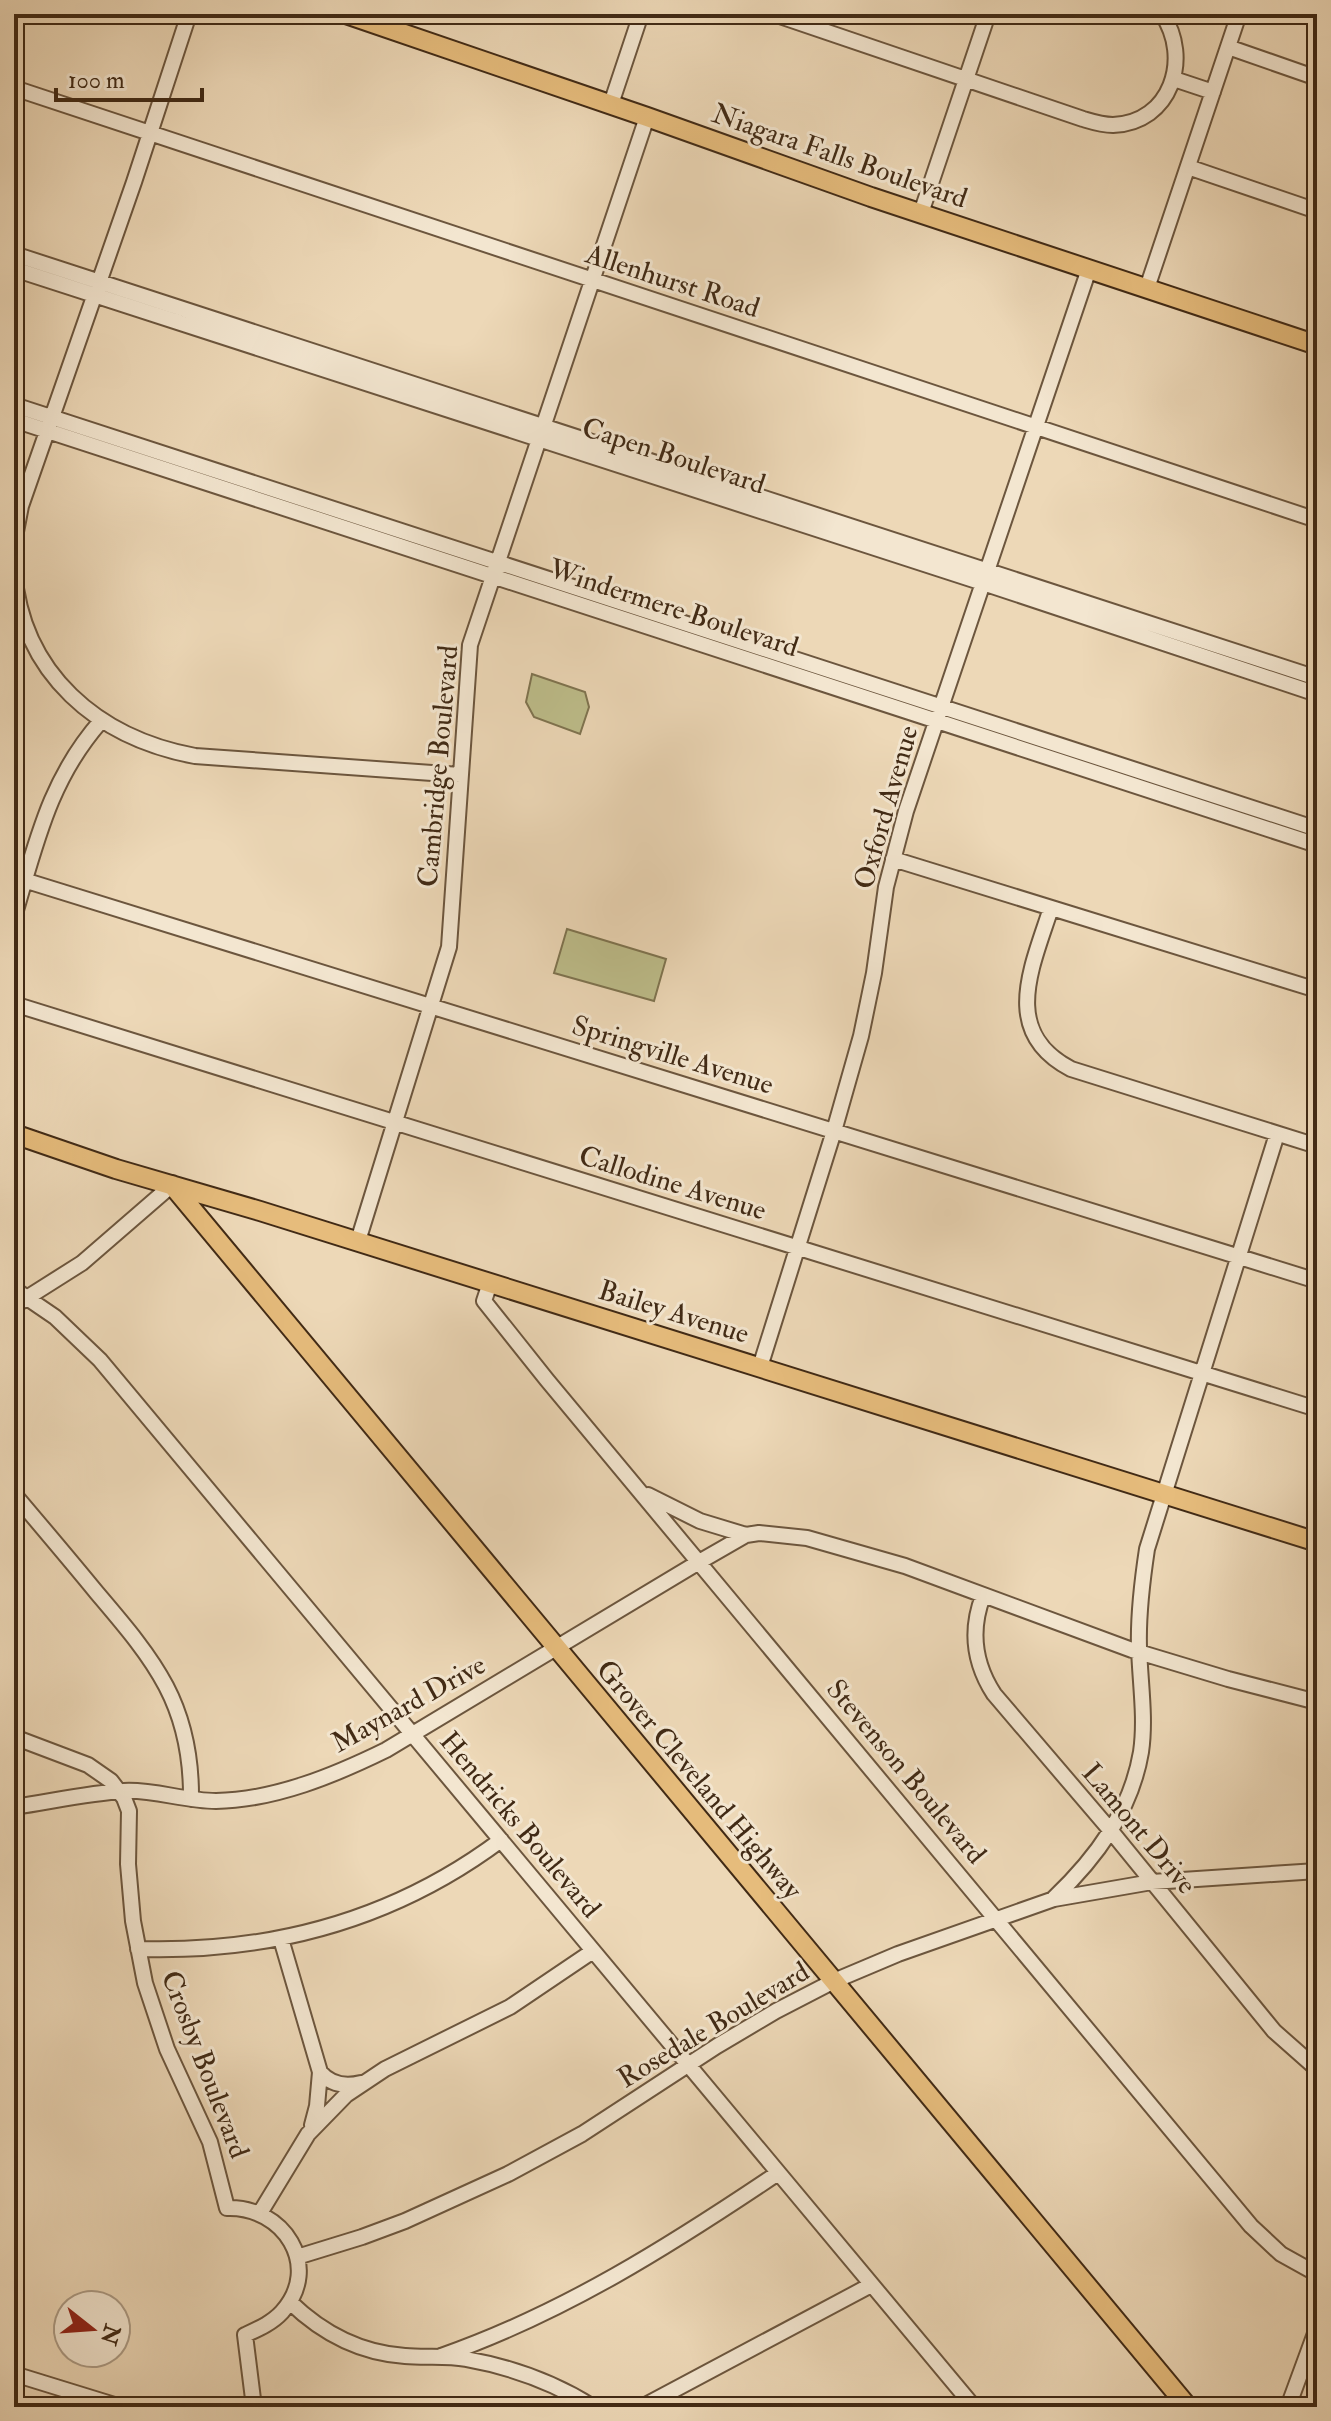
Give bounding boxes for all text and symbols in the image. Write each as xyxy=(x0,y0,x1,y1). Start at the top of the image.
scale bar xyxy=(56,52,202,102)
text: 100 m xyxy=(68,65,125,96)
street label: Niagara Falls Boulevard xyxy=(707,96,972,217)
street label: Allenhurst Road xyxy=(580,237,764,326)
street label: Capen Boulevard xyxy=(577,410,770,503)
street label: Windermere Boulevard xyxy=(543,551,803,665)
street label: Cambridge Boulevard xyxy=(410,644,467,889)
street label: Oxford Avenue xyxy=(846,721,927,893)
street label: Springville Avenue xyxy=(568,1008,778,1103)
street label: Callodine Avenue xyxy=(575,1138,771,1229)
street label: Bailey Avenue xyxy=(594,1273,753,1352)
street label: Maynard Drive xyxy=(326,1648,492,1761)
street label: Grover Cleveland Highway xyxy=(588,1653,810,1907)
street label: Stevenson Boulevard xyxy=(818,1673,993,1872)
street label: Hendricks Boulevard xyxy=(432,1725,608,1926)
street label: Lamont Drive xyxy=(1074,1756,1204,1902)
street label: Rosedale Boulevard xyxy=(612,1954,816,2096)
street label: Crosby Boulevard xyxy=(153,1966,256,2163)
north arrow xyxy=(52,2289,132,2369)
text: N xyxy=(94,2320,127,2348)

